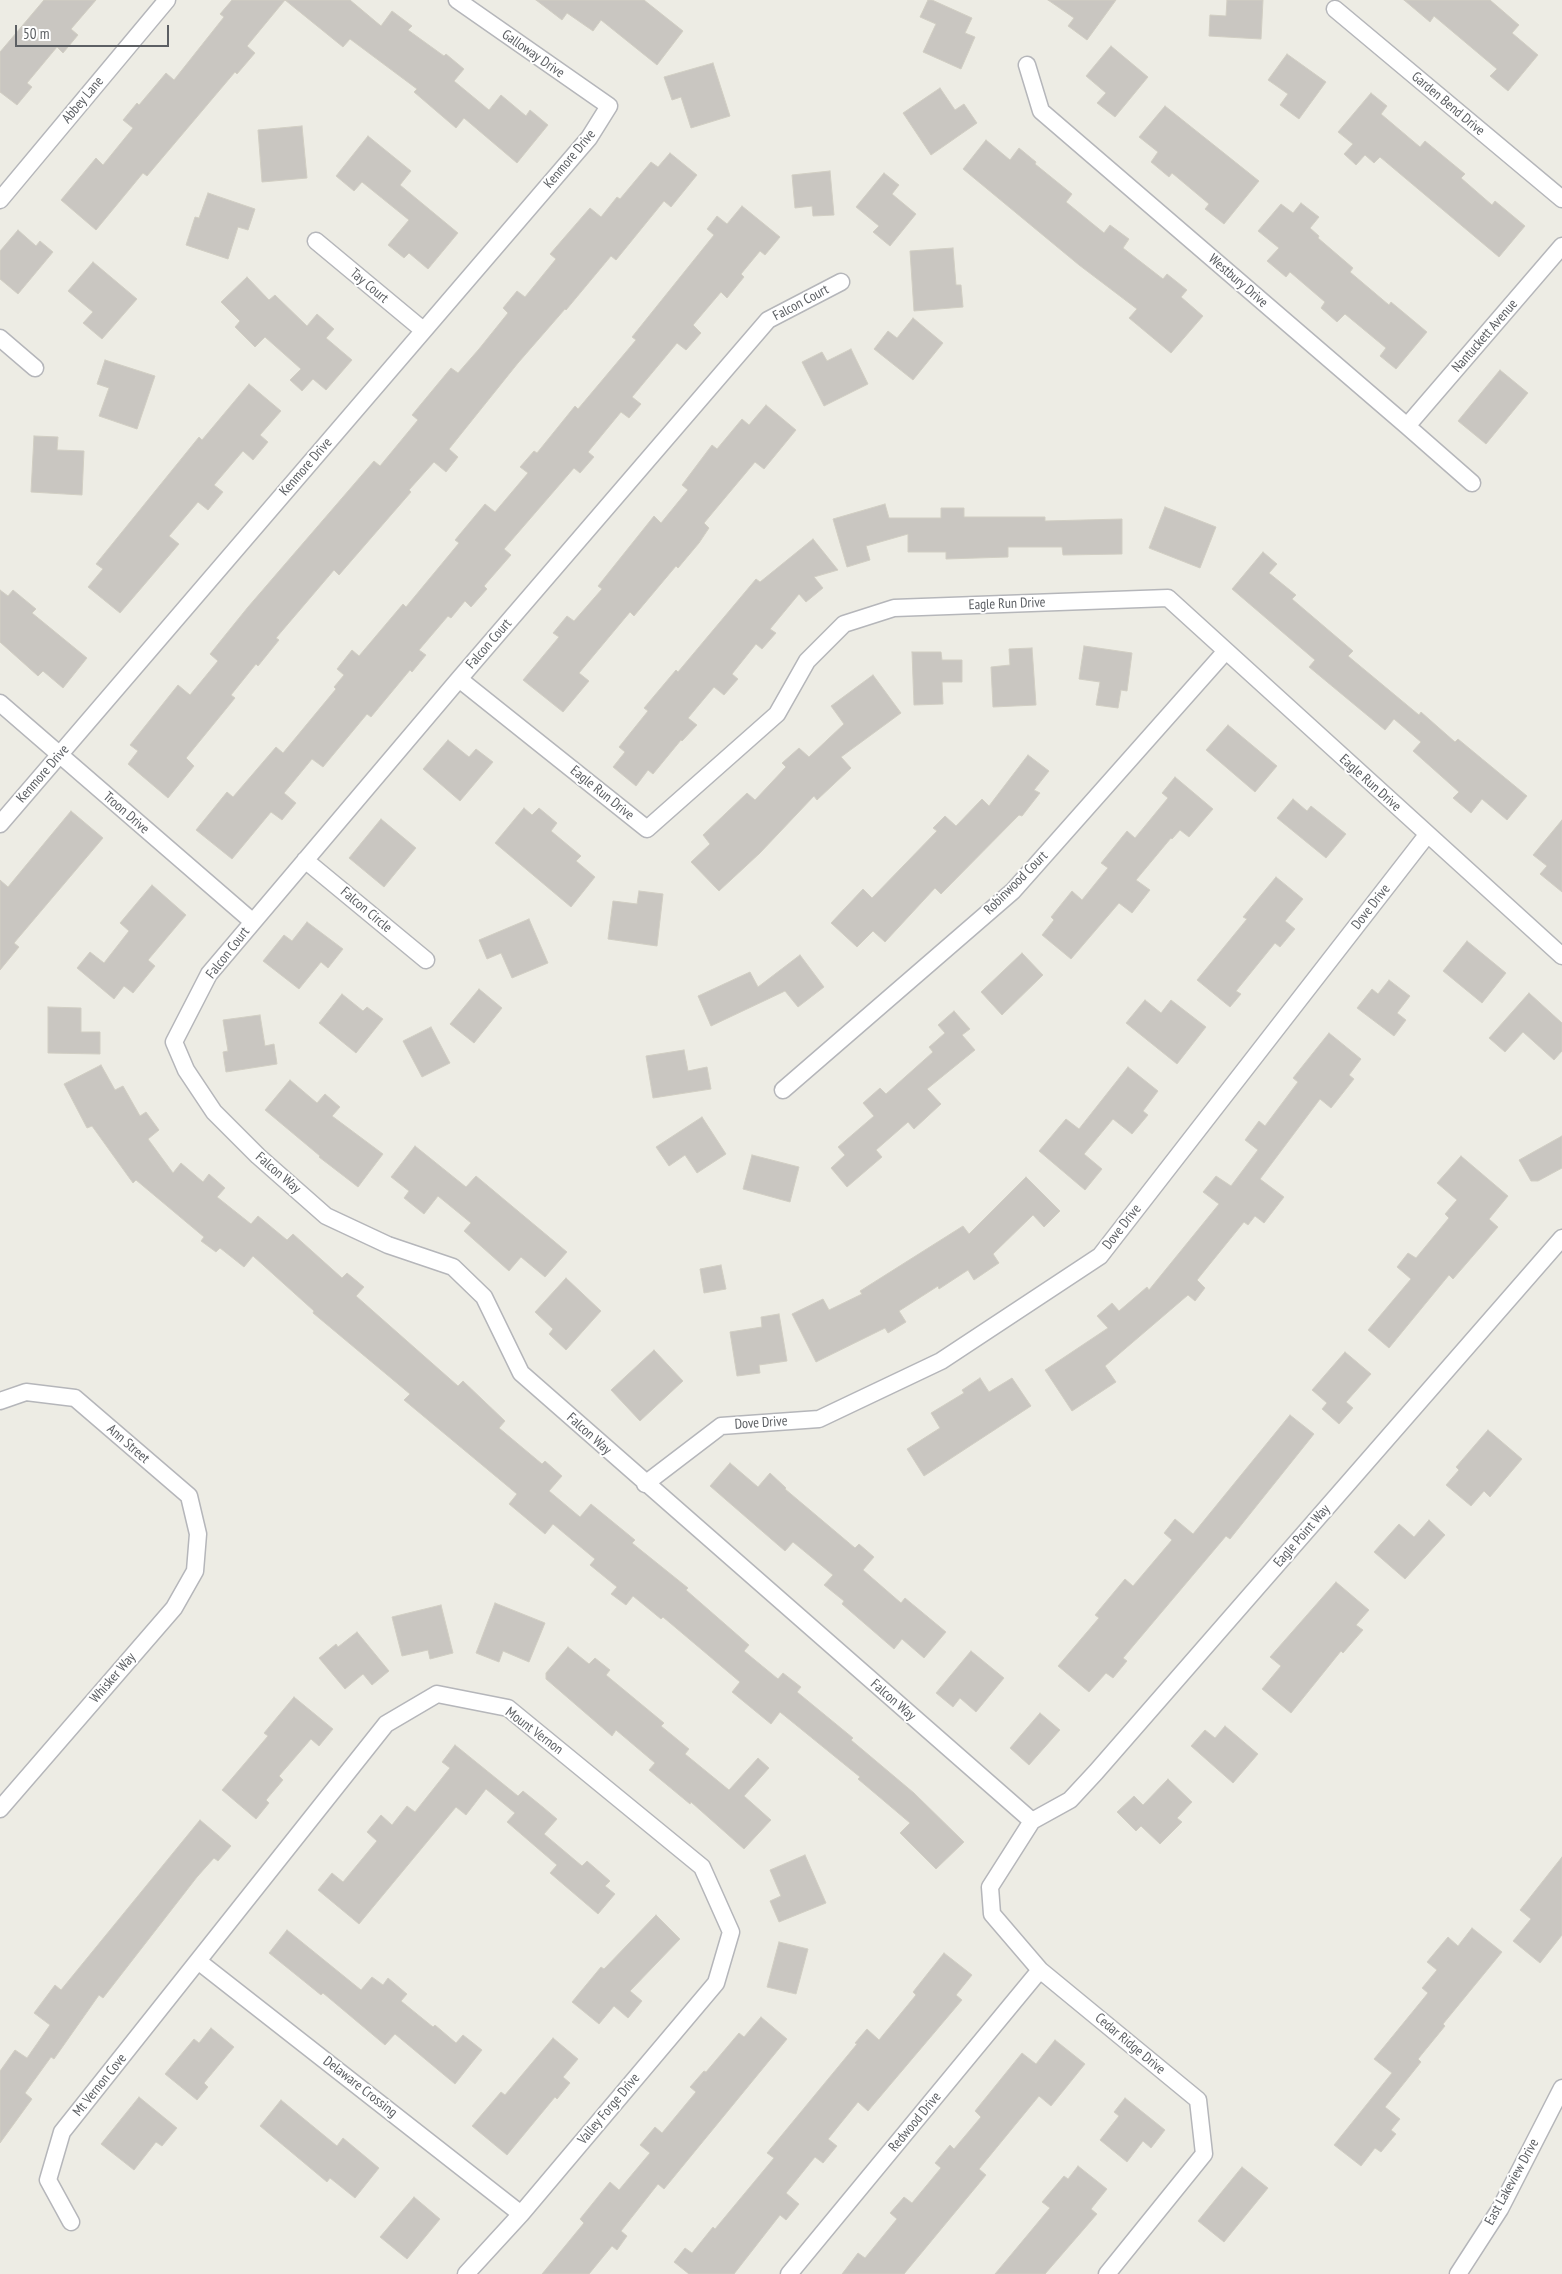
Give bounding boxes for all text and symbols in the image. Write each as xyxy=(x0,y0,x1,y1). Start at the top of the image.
scale bar xyxy=(18,15,171,47)
text: 50 m xyxy=(23,24,49,43)
street label: Galloway Drive xyxy=(499,26,567,82)
street label: Garden Bend Drive xyxy=(1408,69,1488,139)
street label: Abbey Lane xyxy=(59,73,107,127)
street label: Kenmore Drive xyxy=(541,126,599,192)
street label: Westbury Drive xyxy=(1205,251,1271,311)
street label: Tay Court xyxy=(346,265,392,307)
street label: Falcon Court xyxy=(770,281,832,325)
street label: Nantuckett Avenue xyxy=(1449,296,1521,376)
street label: Kenmore Drive xyxy=(276,435,336,499)
street label: Eagle Run Drive xyxy=(968,594,1046,614)
street label: Falcon Court xyxy=(463,616,515,672)
street label: Kenmore Drive xyxy=(13,742,73,806)
street label: Eagle Run Drive xyxy=(1336,751,1404,815)
street label: Eagle Run Drive xyxy=(567,762,637,824)
street label: Troon Drive xyxy=(100,788,152,838)
street label: Robinwood Court xyxy=(981,848,1051,918)
street label: Dove Drive xyxy=(1348,881,1394,933)
street label: Falcon Circle xyxy=(337,884,395,936)
street label: Falcon Court xyxy=(203,924,253,982)
street label: Falcon Way xyxy=(252,1149,304,1197)
street label: Dove Drive xyxy=(1099,1201,1145,1253)
street label: Falcon Way xyxy=(563,1410,615,1458)
street label: Dove Drive xyxy=(734,1413,788,1433)
street label: Ann Street xyxy=(103,1421,153,1467)
street label: Eagle Point Way xyxy=(1270,1501,1334,1571)
street label: Whisker Way xyxy=(87,1649,139,1707)
street label: Falcon Way xyxy=(867,1676,919,1724)
street label: Mount Vernon xyxy=(502,1704,566,1758)
street label: Cedar Ridge Drive xyxy=(1092,2010,1168,2078)
street label: Mt Vernon Cove xyxy=(70,2050,130,2120)
street label: Delaware Crossing xyxy=(320,2053,400,2121)
street label: Valley Forge Drive xyxy=(574,2070,644,2148)
street label: Redwood Drive xyxy=(885,2089,945,2155)
street label: East Lakeview Drive xyxy=(1481,2136,1543,2228)

